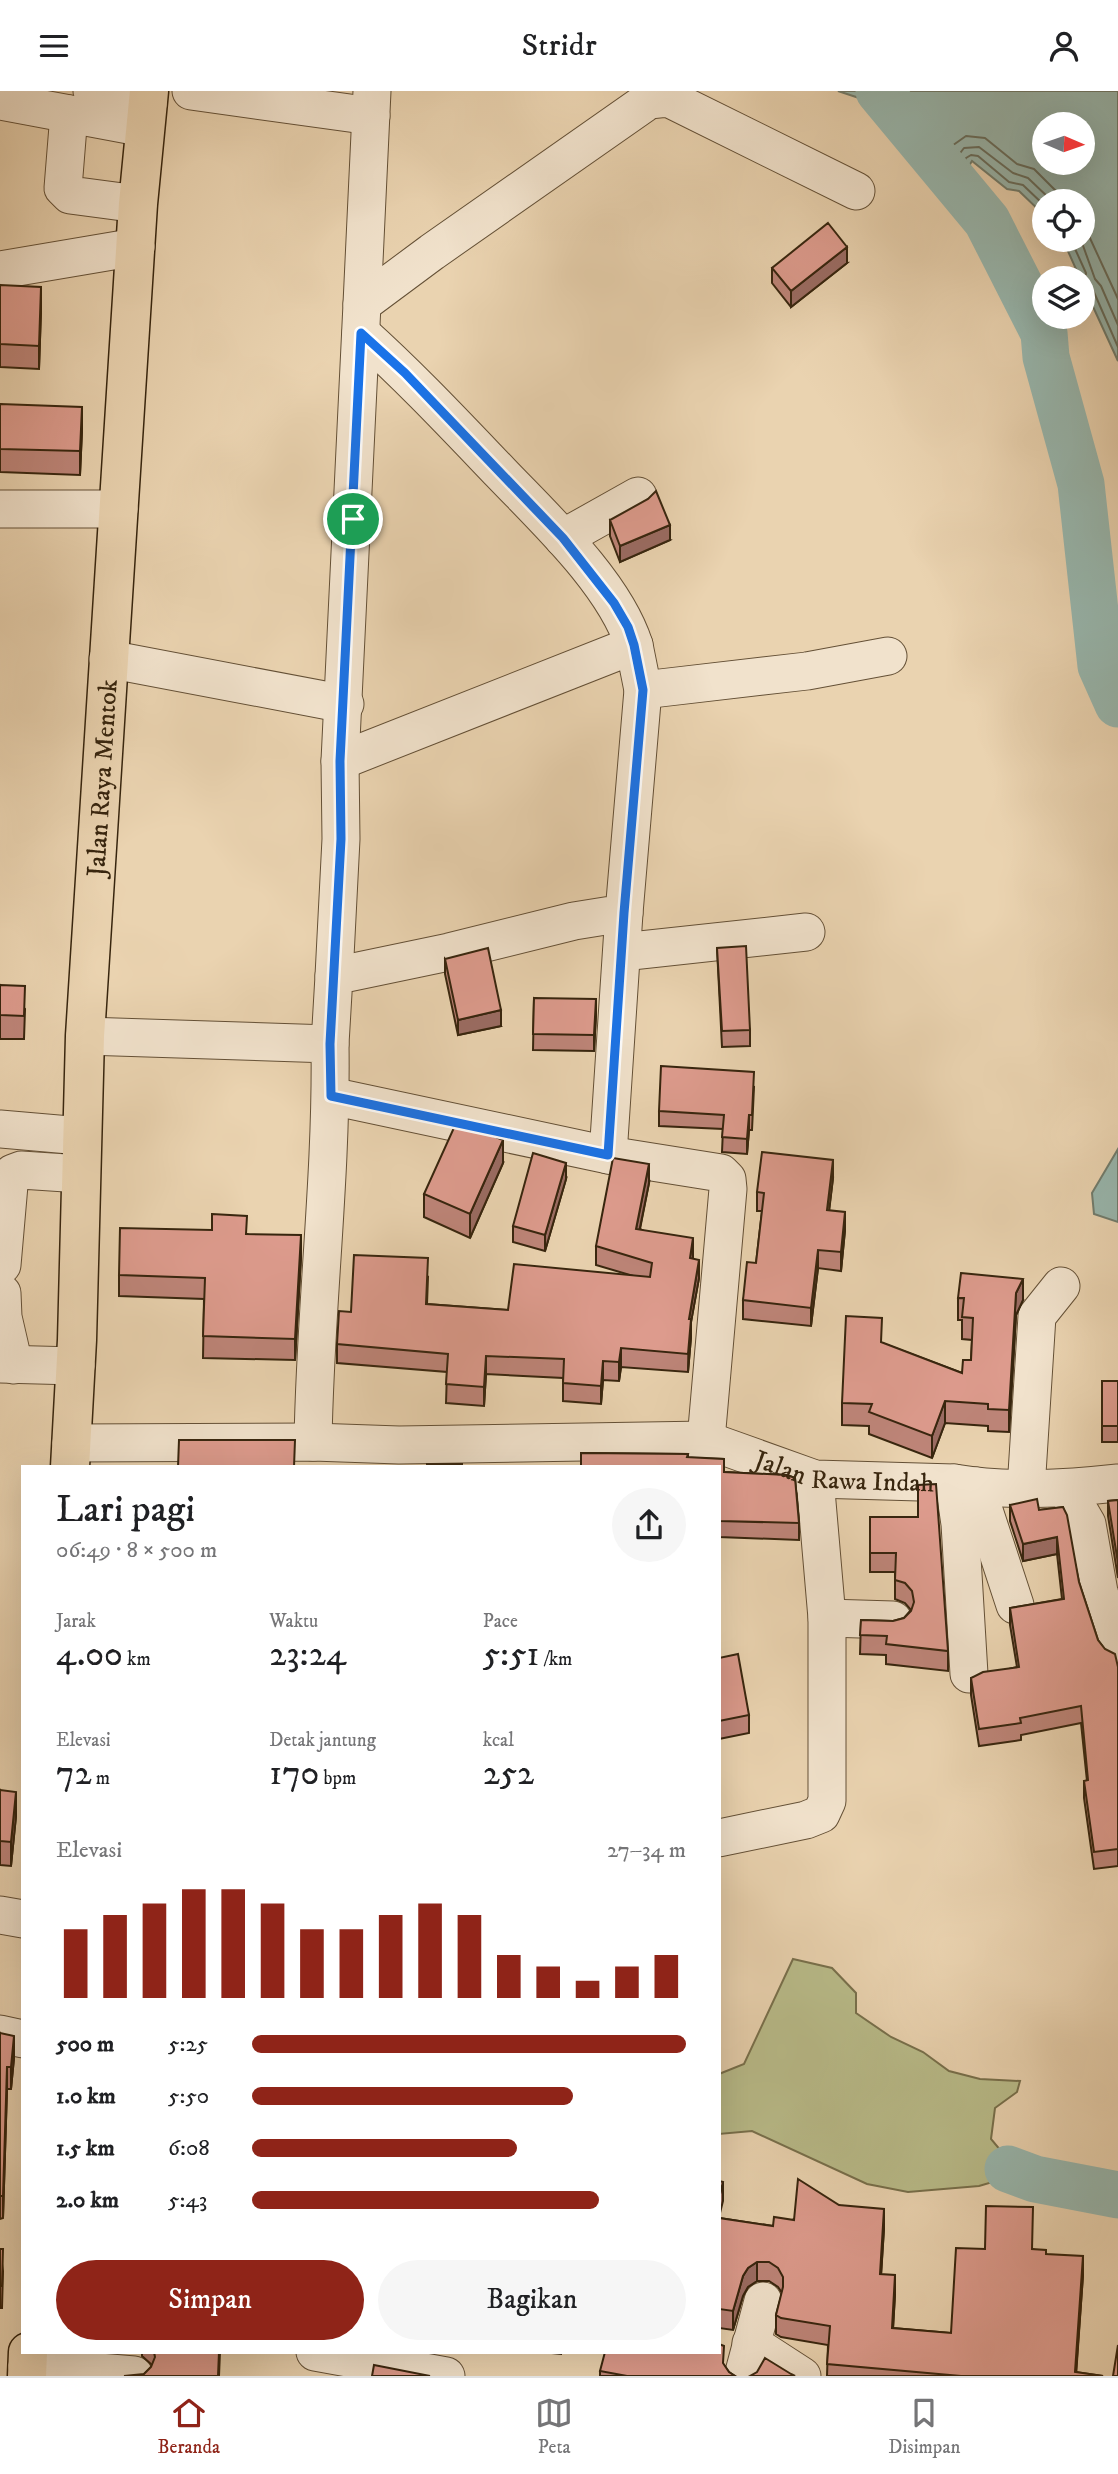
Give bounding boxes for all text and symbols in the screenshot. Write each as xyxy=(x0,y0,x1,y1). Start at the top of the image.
text: Stridr xyxy=(521,26,597,66)
icon: menu xyxy=(35,27,73,65)
icon: person xyxy=(1045,27,1083,65)
north arrow xyxy=(1032,112,1096,175)
map controls xyxy=(1032,112,1095,329)
button: locate xyxy=(1032,189,1095,252)
button: layers xyxy=(1032,266,1095,329)
pin xyxy=(323,489,383,549)
icon: arrive xyxy=(334,500,372,538)
street label: Jalan Raya Mentok xyxy=(80,678,126,880)
street label: Jalan Rawa Indah xyxy=(748,1443,935,1500)
text: Lari pagi xyxy=(56,1486,195,1534)
button: share xyxy=(612,1488,686,1562)
text: 06:49 · 8 × 500 m xyxy=(56,1536,217,1565)
text: Jarak xyxy=(56,1610,96,1633)
text: Waktu xyxy=(269,1610,318,1633)
text: Pace xyxy=(483,1610,518,1633)
text: 4.00 xyxy=(56,1633,123,1677)
text: 23:24 xyxy=(269,1633,346,1677)
text: 5:51 xyxy=(483,1633,539,1677)
text: km xyxy=(123,1648,151,1671)
text: /km xyxy=(539,1648,572,1671)
text: Elevasi xyxy=(56,1729,111,1752)
text: Detak jantung xyxy=(269,1729,376,1752)
text: kcal xyxy=(483,1729,514,1752)
text: 72 xyxy=(56,1752,92,1796)
text: 170 xyxy=(269,1752,319,1796)
text: 252 xyxy=(483,1752,534,1796)
text: m xyxy=(92,1767,110,1790)
text: bpm xyxy=(319,1767,356,1790)
text: Elevasi xyxy=(56,1836,122,1865)
text: 27–34 m xyxy=(607,1836,686,1865)
text: 500 m xyxy=(56,2030,114,2059)
text: 5:25 xyxy=(168,2030,208,2059)
text: 1.0 km xyxy=(56,2082,116,2111)
text: 5:50 xyxy=(168,2082,209,2111)
text: 1.5 km xyxy=(56,2134,115,2163)
text: 6:08 xyxy=(168,2134,210,2163)
text: 2.0 km xyxy=(56,2186,119,2215)
text: 5:43 xyxy=(168,2186,207,2215)
button: Simpan xyxy=(56,2260,364,2340)
button: Bagikan xyxy=(378,2260,686,2340)
tab: Beranda xyxy=(158,2394,220,2459)
tab: Peta xyxy=(535,2394,573,2459)
tab: Disimpan xyxy=(888,2394,960,2459)

